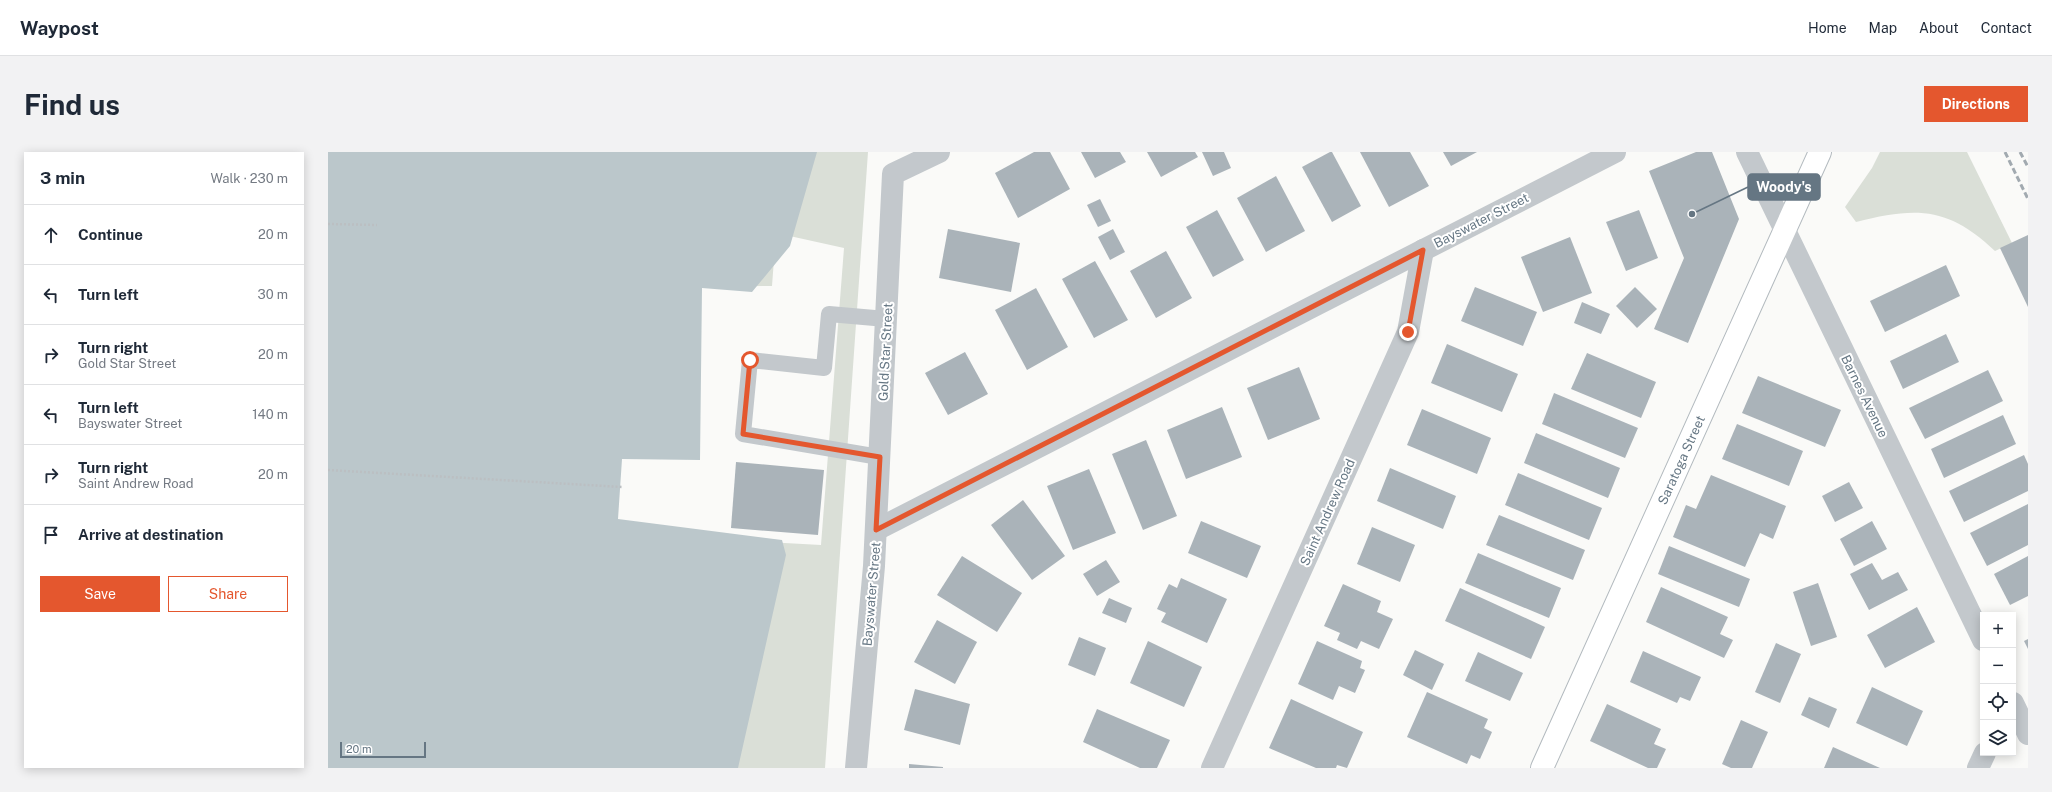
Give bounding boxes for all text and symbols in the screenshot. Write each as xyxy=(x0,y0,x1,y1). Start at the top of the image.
text: Waypost xyxy=(20,17,99,39)
text: Home xyxy=(1808,20,1847,36)
text: Map xyxy=(1869,20,1897,36)
text: About xyxy=(1919,20,1959,36)
text: Contact xyxy=(1981,20,2032,36)
button: Directions xyxy=(1924,86,2028,122)
text: Find us xyxy=(24,88,120,121)
text: 3 min xyxy=(40,168,85,188)
text: Walk · 230 m xyxy=(210,171,288,186)
callout: Woody's xyxy=(1748,174,1820,200)
text: Woody's xyxy=(1756,179,1812,195)
street label: Bayswater Street xyxy=(1431,190,1531,251)
icon: ahead xyxy=(40,224,62,246)
text: Continue xyxy=(78,226,143,243)
text: 20 m xyxy=(258,227,288,242)
icon: left xyxy=(40,284,62,306)
text: Turn left xyxy=(78,286,139,303)
text: 30 m xyxy=(258,287,288,302)
street label: Gold Star Street xyxy=(875,303,896,401)
route end xyxy=(1399,323,1417,341)
text: Turn right xyxy=(78,339,148,356)
icon: right xyxy=(40,344,62,366)
text: 20 m xyxy=(258,347,288,362)
route start xyxy=(741,351,759,369)
street label: Barnes Avenue xyxy=(1838,352,1891,440)
text: Gold Star Street xyxy=(78,356,176,371)
text: Turn left xyxy=(78,399,139,416)
icon: left xyxy=(40,404,62,426)
text: 140 m xyxy=(252,407,288,422)
street label: Saratoga Street xyxy=(1655,413,1708,507)
text: Bayswater Street xyxy=(78,416,182,431)
street label: Saint Andrew Road xyxy=(1297,456,1358,568)
text: Turn right xyxy=(78,459,148,476)
icon: right xyxy=(40,464,62,486)
text: 20 m xyxy=(258,467,288,482)
text: Saint Andrew Road xyxy=(78,476,193,491)
icon: arrive xyxy=(40,524,62,546)
text: Arrive at destination xyxy=(78,526,223,543)
street label: Bayswater Street xyxy=(859,541,884,647)
button: Save xyxy=(40,576,160,612)
button: Share xyxy=(168,576,288,612)
map controls xyxy=(1980,612,2016,756)
button: + xyxy=(1980,612,2016,648)
button: − xyxy=(1980,648,2016,684)
button: locate xyxy=(1980,684,2016,720)
button: layers xyxy=(1980,720,2016,756)
scale bar xyxy=(340,740,426,759)
text: 20 m xyxy=(346,743,371,755)

